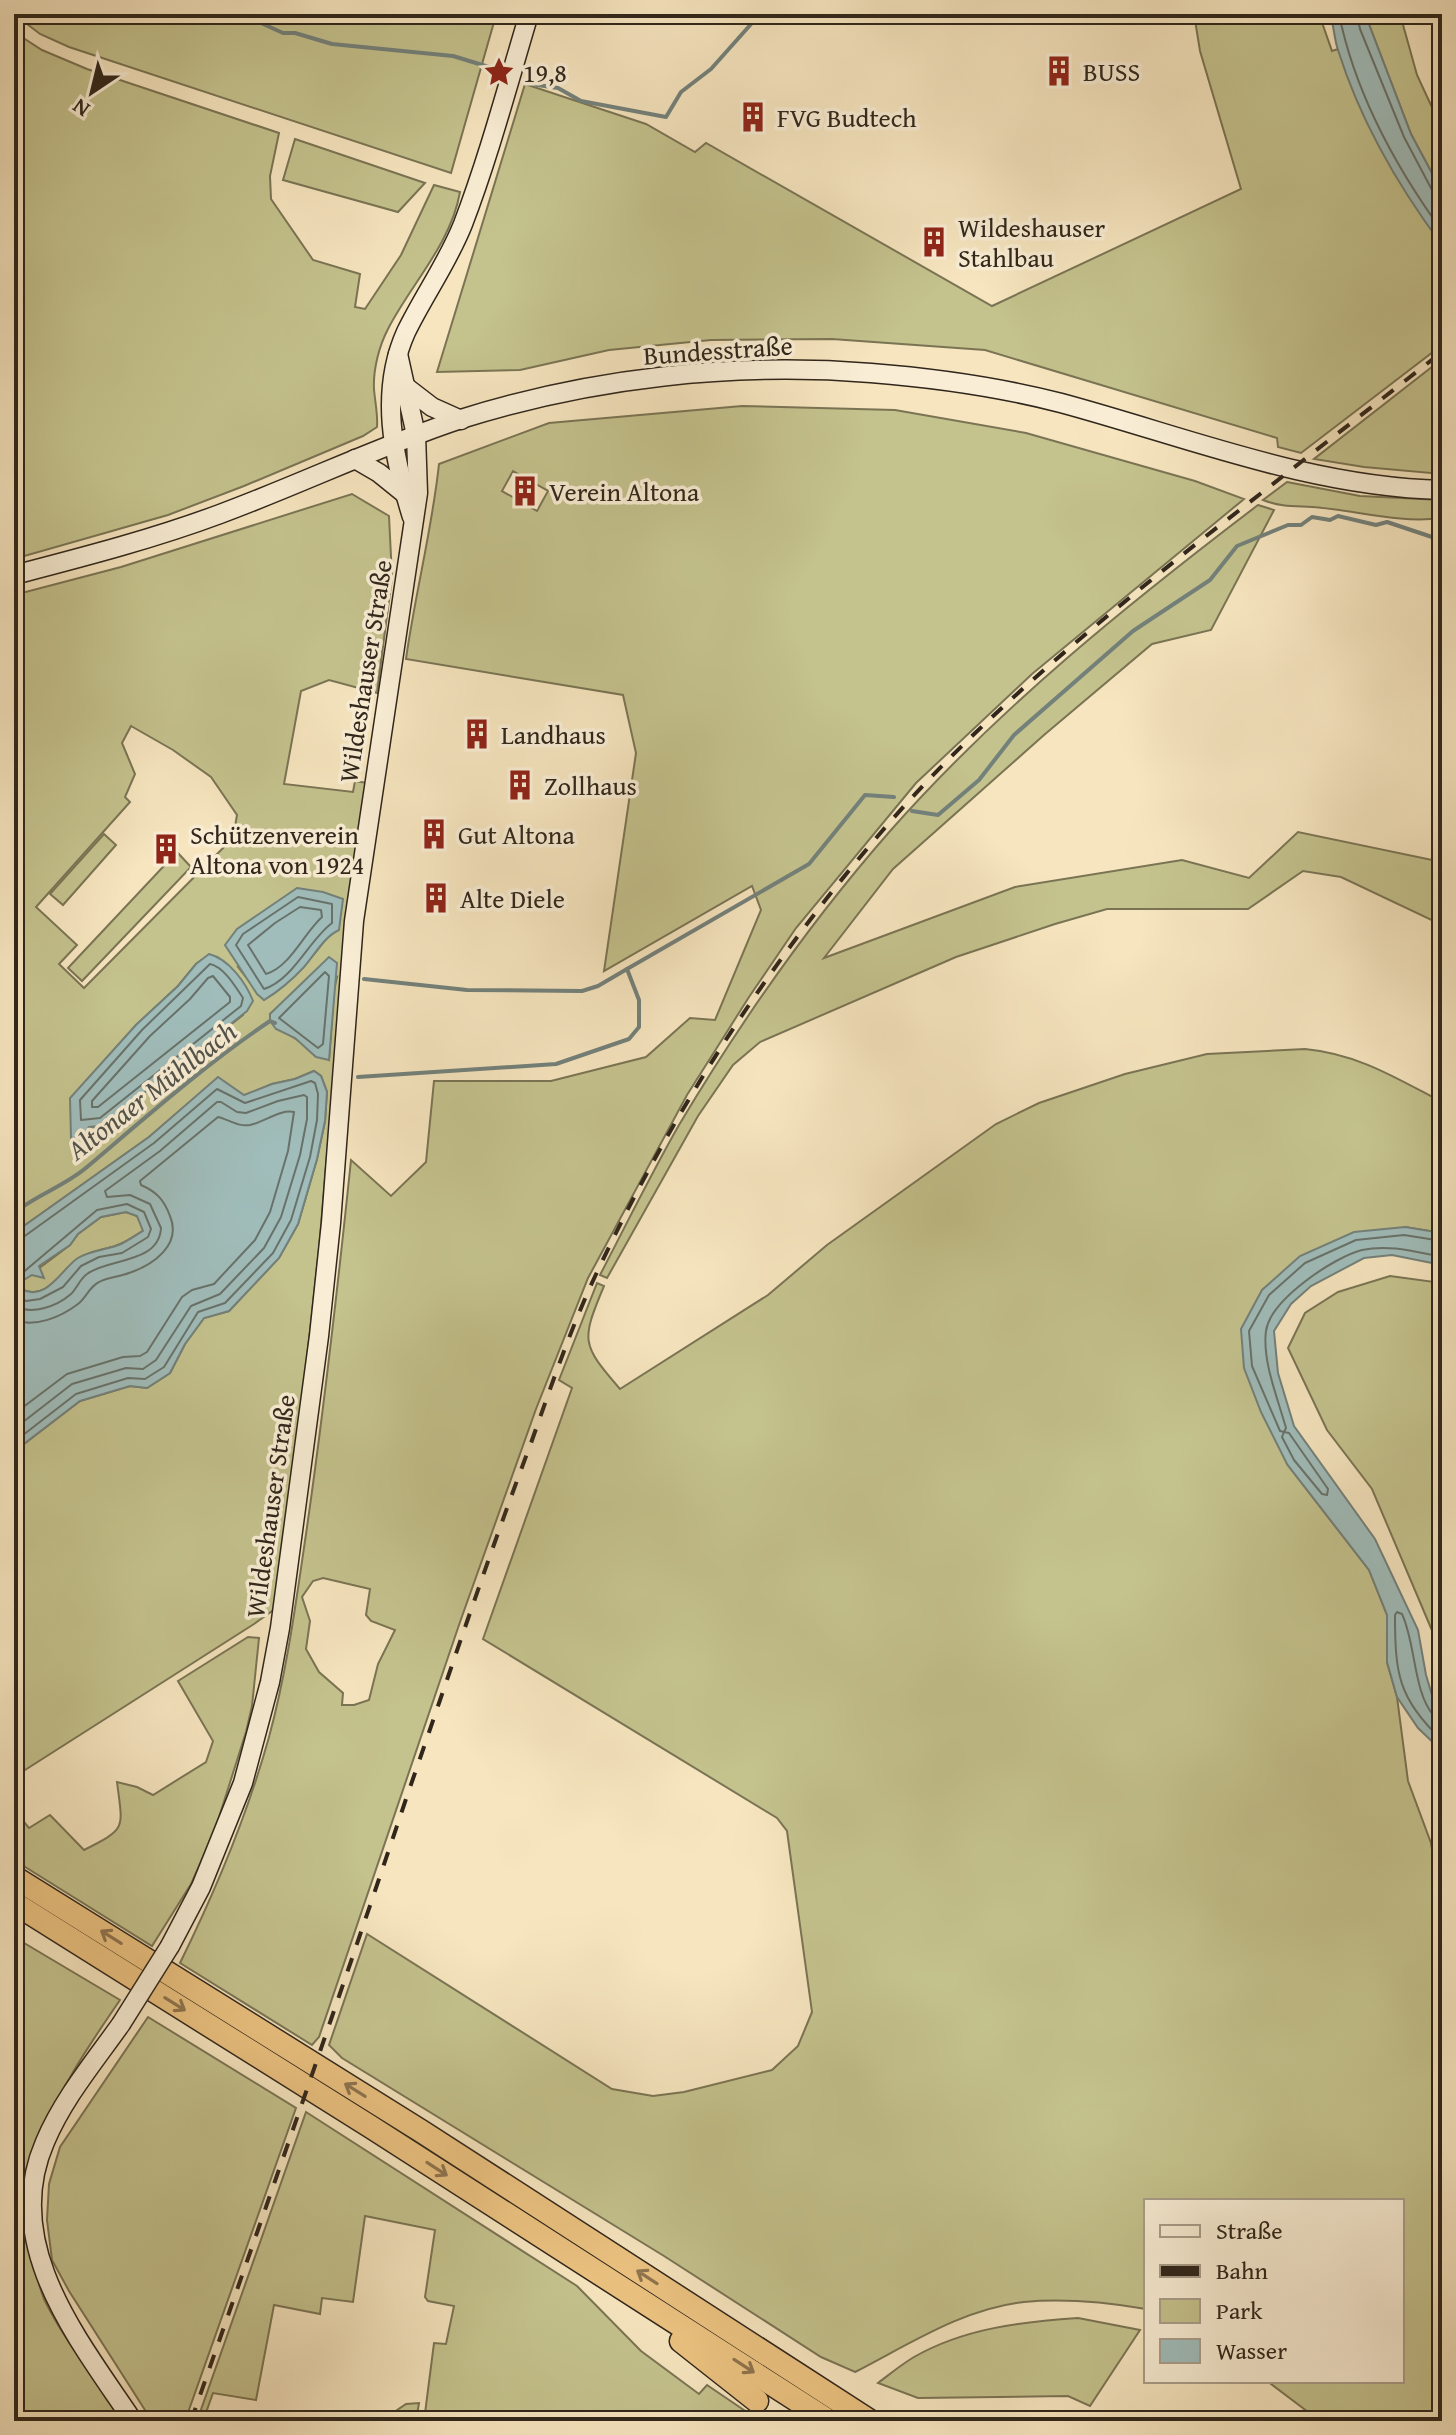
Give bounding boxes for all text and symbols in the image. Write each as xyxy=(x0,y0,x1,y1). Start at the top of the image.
north arrow xyxy=(52,52,132,132)
place label: BUSS xyxy=(1083,52,1140,91)
place label: 19,8 xyxy=(523,53,567,92)
building icon: BUSS xyxy=(1042,54,1076,88)
place icon: 19,8 xyxy=(482,55,516,89)
text: N xyxy=(65,91,96,126)
place label: FVG Budtech xyxy=(777,98,917,137)
building icon: FVG Budtech xyxy=(736,100,770,134)
place label: Wildeshauser Stahlbau xyxy=(958,208,1106,277)
building icon: Wildeshauser Stahlbau xyxy=(917,225,951,259)
street label: Bundesstraße xyxy=(642,325,794,375)
place label: Verein Altona xyxy=(549,472,700,511)
building icon: Verein Altona xyxy=(508,474,542,508)
street label: Wildeshauser Straße xyxy=(328,557,402,785)
place label: Landhaus xyxy=(501,715,606,754)
building icon: Landhaus xyxy=(460,717,494,751)
place label: Zollhaus xyxy=(544,766,637,805)
building icon: Zollhaus xyxy=(503,768,537,802)
place label: Schützenverein Altona von 1924 xyxy=(190,815,364,884)
place label: Gut Altona xyxy=(458,815,575,854)
building icon: Gut Altona xyxy=(417,817,451,851)
building icon: Schützenverein Altona von 1924 xyxy=(149,832,183,866)
place label: Alte Diele xyxy=(460,879,565,918)
building icon: Alte Diele xyxy=(419,881,453,915)
water label: Altonaer Mühlbach xyxy=(57,1011,245,1170)
street label: Wildeshauser Straße xyxy=(235,1392,305,1620)
one-way arrow xyxy=(100,1929,123,1945)
one-way arrow xyxy=(163,1996,186,2012)
one-way arrow xyxy=(344,2081,367,2097)
one-way arrow xyxy=(425,2161,448,2177)
legend xyxy=(1144,2199,1404,2383)
text: Straße xyxy=(1216,2213,1283,2248)
text: Bahn xyxy=(1216,2253,1268,2288)
one-way arrow xyxy=(636,2269,659,2285)
text: Park xyxy=(1216,2293,1263,2328)
text: Wasser xyxy=(1216,2333,1287,2368)
one-way arrow xyxy=(733,2358,755,2375)

